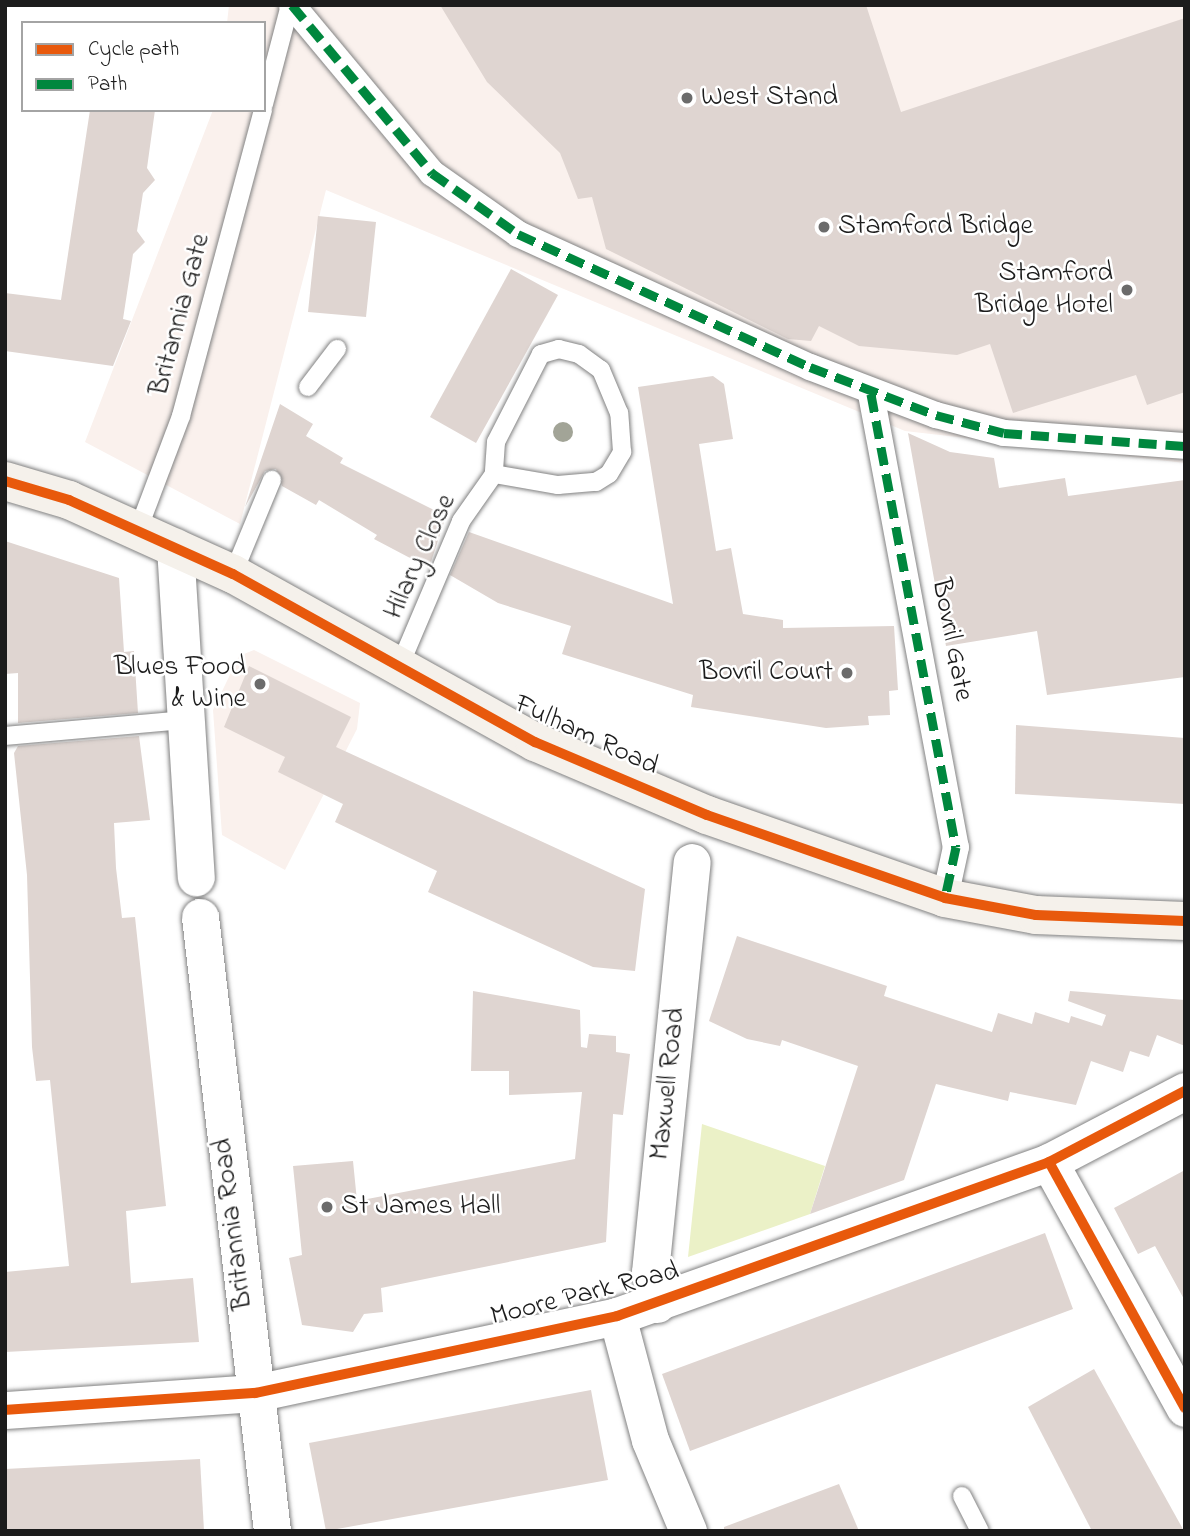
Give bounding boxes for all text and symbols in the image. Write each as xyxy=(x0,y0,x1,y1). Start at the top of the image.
legend xyxy=(21,21,266,112)
text: Cycle path xyxy=(88,35,179,65)
text: Path xyxy=(88,70,127,100)
place label: West Stand xyxy=(701,81,838,115)
marker: West Stand xyxy=(679,90,695,106)
place label: Stamford Bridge xyxy=(838,210,1033,244)
marker: Stamford Bridge xyxy=(816,219,832,235)
street label: Britannia Gate xyxy=(143,230,219,400)
place label: Stamford Bridge Hotel xyxy=(975,257,1113,323)
marker: Stamford Bridge Hotel xyxy=(1119,282,1135,298)
street label: Hilary Close xyxy=(377,489,465,625)
street label: Bovril Gate xyxy=(923,576,979,704)
place label: Blues Food & Wine xyxy=(114,651,246,717)
place label: Bovril Court xyxy=(699,656,833,690)
marker: Bovril Court xyxy=(839,665,855,681)
marker: Blues Food & Wine xyxy=(252,676,268,692)
street label: Fulham Road xyxy=(509,688,663,784)
street label: Maxwell Road xyxy=(644,1006,694,1162)
street label: Britannia Road xyxy=(207,1136,261,1312)
place label: St James Hall xyxy=(341,1190,500,1224)
marker: St James Hall xyxy=(319,1199,335,1215)
street label: Moore Park Road xyxy=(487,1255,683,1335)

